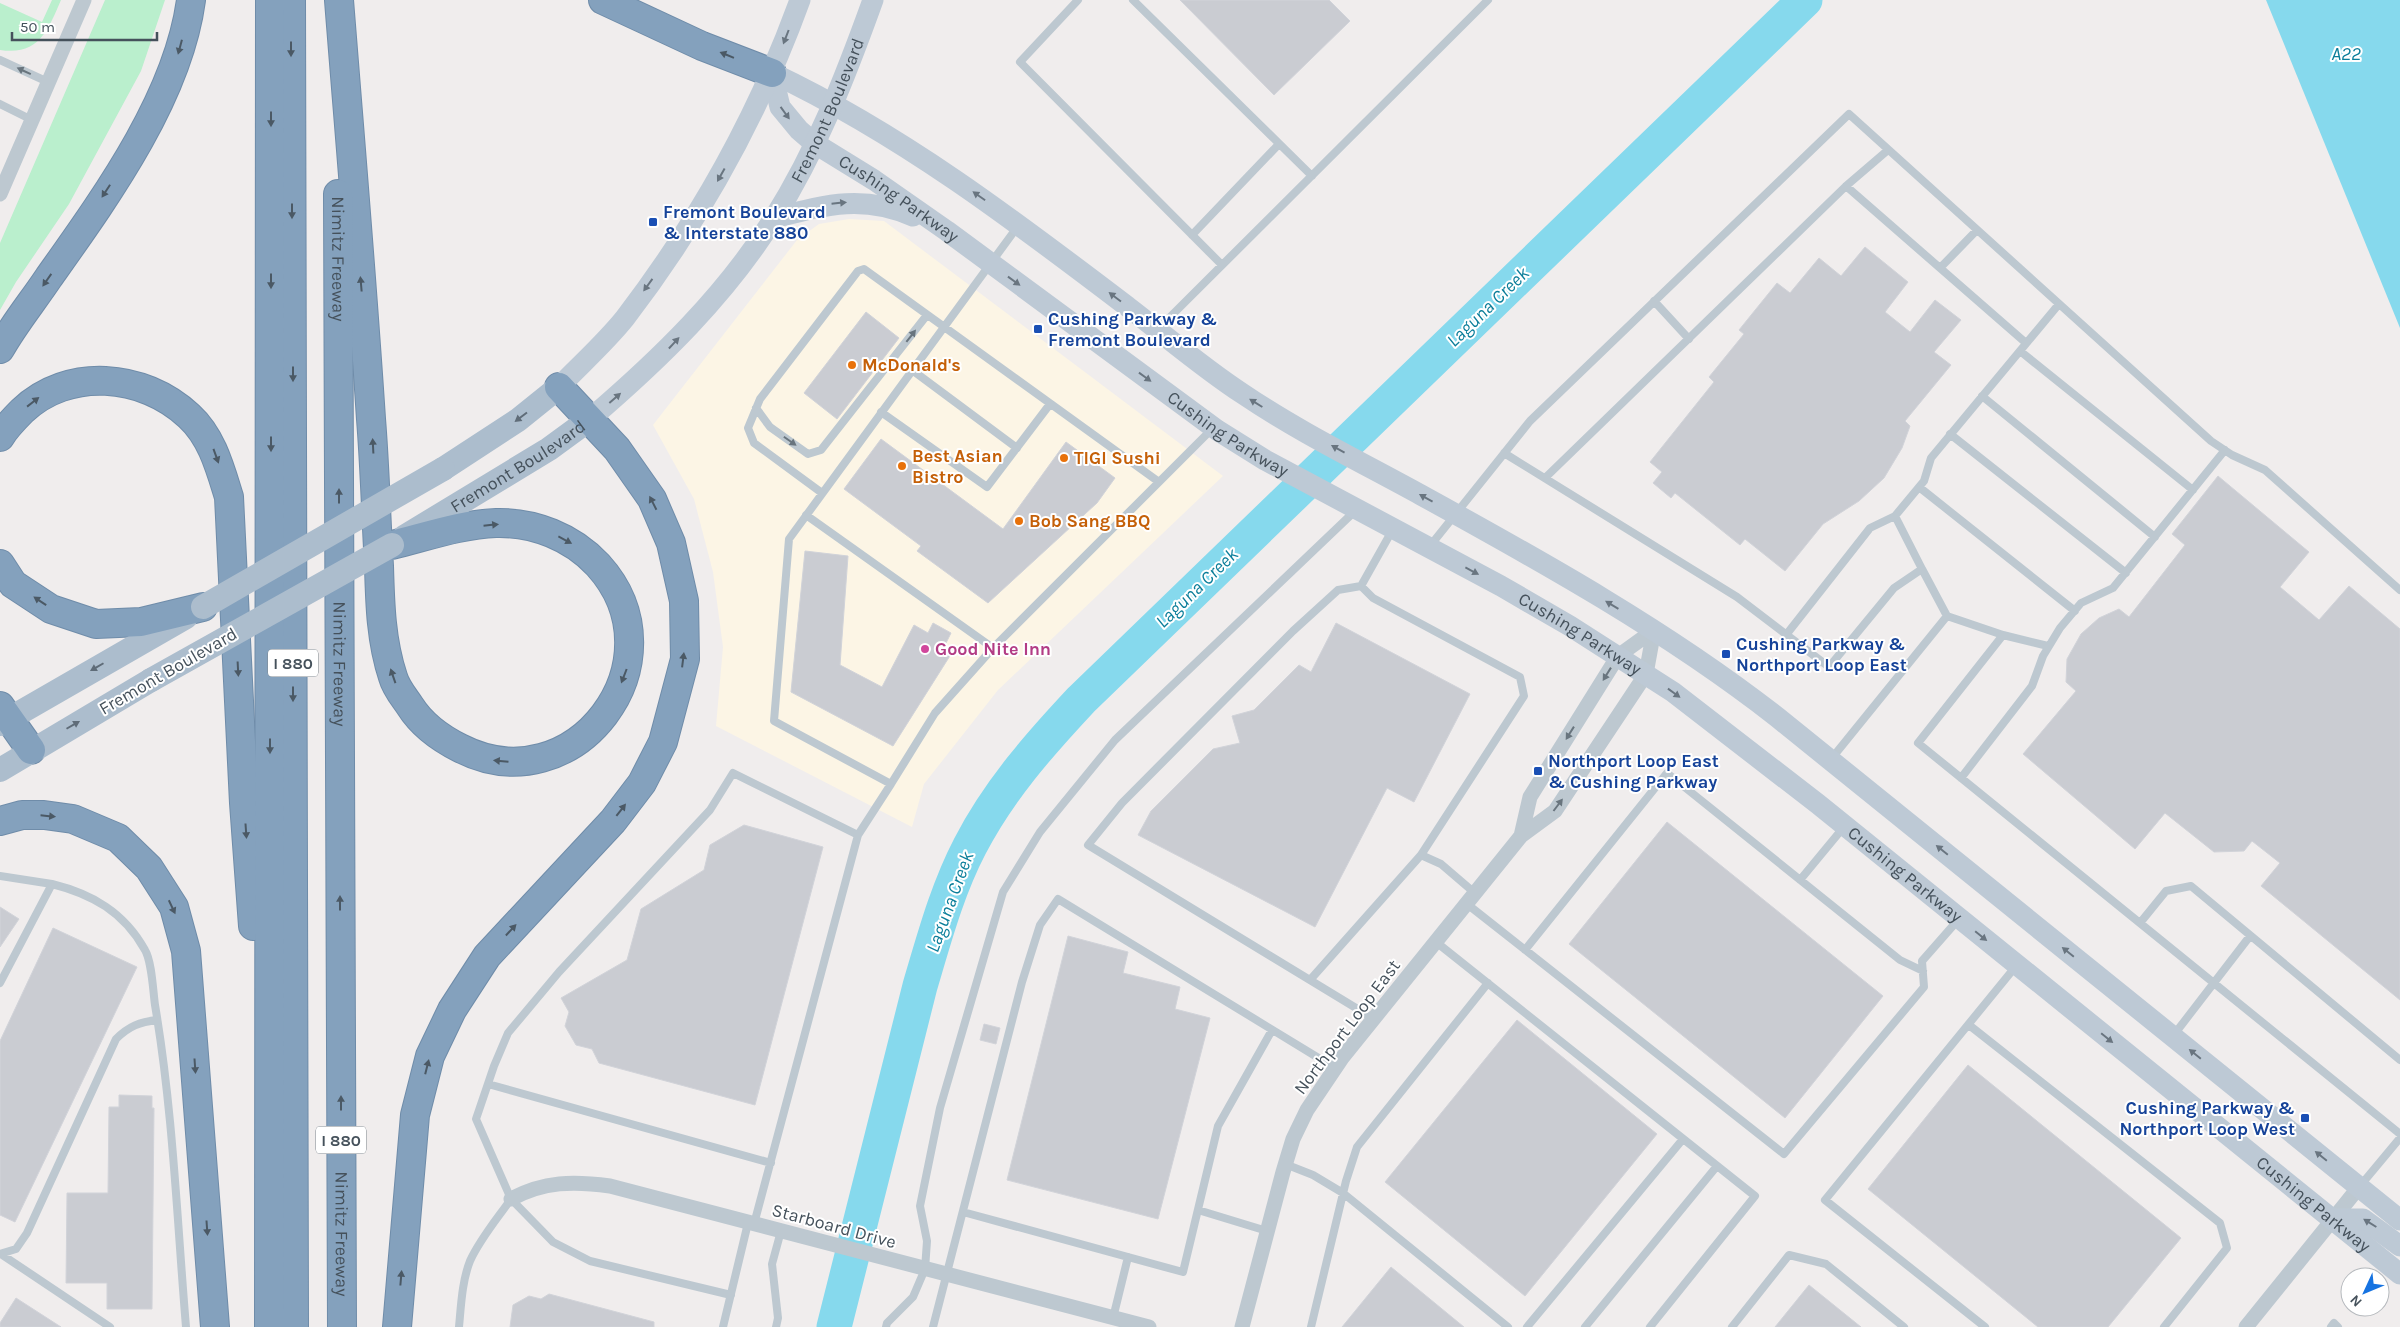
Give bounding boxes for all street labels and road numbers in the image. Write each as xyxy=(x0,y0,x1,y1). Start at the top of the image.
street label: Fremont Boulevard xyxy=(786,35,869,187)
street label: Cushing Parkway xyxy=(835,150,964,248)
street label: Nimitz Freeway xyxy=(327,196,349,322)
street label: Cushing Parkway xyxy=(1163,386,1293,482)
street label: Fremont Boulevard xyxy=(446,415,590,517)
street label: Cushing Parkway xyxy=(1514,587,1646,680)
street label: Nimitz Freeway xyxy=(328,601,351,727)
street label: Fremont Boulevard xyxy=(95,622,241,720)
road number: I 880 xyxy=(268,650,318,676)
street label: Cushing Parkway xyxy=(1843,822,1967,928)
street label: Northport Loop East xyxy=(1289,955,1405,1099)
road number: I 880 xyxy=(316,1126,366,1154)
street label: Cushing Parkway xyxy=(2252,1151,2376,1257)
street label: Nimitz Freeway xyxy=(330,1171,353,1297)
street label: Starboard Drive xyxy=(769,1199,899,1253)

